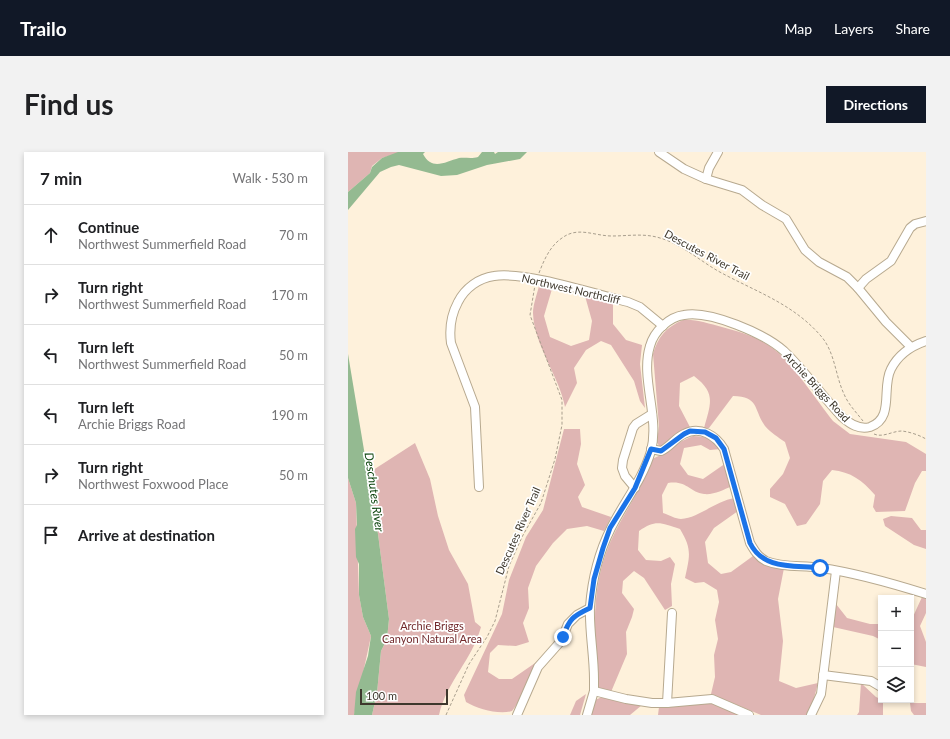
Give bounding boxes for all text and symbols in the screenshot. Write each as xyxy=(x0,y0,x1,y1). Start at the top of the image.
text: Trailo xyxy=(20,17,67,40)
text: Map xyxy=(784,20,812,37)
text: Layers xyxy=(834,20,874,37)
text: Share xyxy=(896,20,930,37)
button: Directions xyxy=(826,86,926,123)
text: Find us xyxy=(24,87,114,121)
text: 7 min xyxy=(40,168,82,189)
text: Walk · 530 m xyxy=(232,170,308,186)
text: Continue xyxy=(78,218,139,236)
icon: ahead xyxy=(40,224,62,246)
text: 70 m xyxy=(279,227,308,243)
street label: Descutes River Trail xyxy=(662,227,752,282)
text: Northwest Summerfield Road xyxy=(78,236,246,252)
street label: Northwest Northcliff xyxy=(521,271,622,306)
text: Turn right xyxy=(78,278,143,296)
icon: right xyxy=(40,284,62,306)
text: 170 m xyxy=(271,287,308,303)
text: Northwest Summerfield Road xyxy=(78,296,246,312)
text: Turn left xyxy=(78,338,134,356)
icon: left xyxy=(40,344,62,366)
text: 50 m xyxy=(279,347,308,363)
street label: Archie Briggs Road xyxy=(782,349,853,424)
text: Northwest Summerfield Road xyxy=(78,356,246,372)
text: Turn left xyxy=(78,398,134,416)
icon: left xyxy=(40,404,62,426)
text: 190 m xyxy=(271,407,308,423)
text: Archie Briggs Road xyxy=(78,416,185,432)
water label: Deschutes River xyxy=(362,451,388,533)
text: Turn right xyxy=(78,458,143,476)
icon: right xyxy=(40,464,62,486)
text: 50 m xyxy=(279,467,308,483)
text: Northwest Foxwood Place xyxy=(78,476,228,492)
street label: Descutes River Trail xyxy=(492,485,543,577)
icon: arrive xyxy=(40,524,62,546)
text: Arrive at destination xyxy=(78,526,215,544)
route start xyxy=(811,559,829,577)
map controls xyxy=(878,595,914,703)
button: + xyxy=(878,595,914,631)
park label: Archie Briggs Canyon Natural Area xyxy=(382,619,482,645)
route end xyxy=(554,628,572,646)
button: − xyxy=(878,631,914,667)
button: layers xyxy=(878,667,914,703)
scale bar xyxy=(360,687,448,706)
text: 100 m xyxy=(366,689,397,702)

